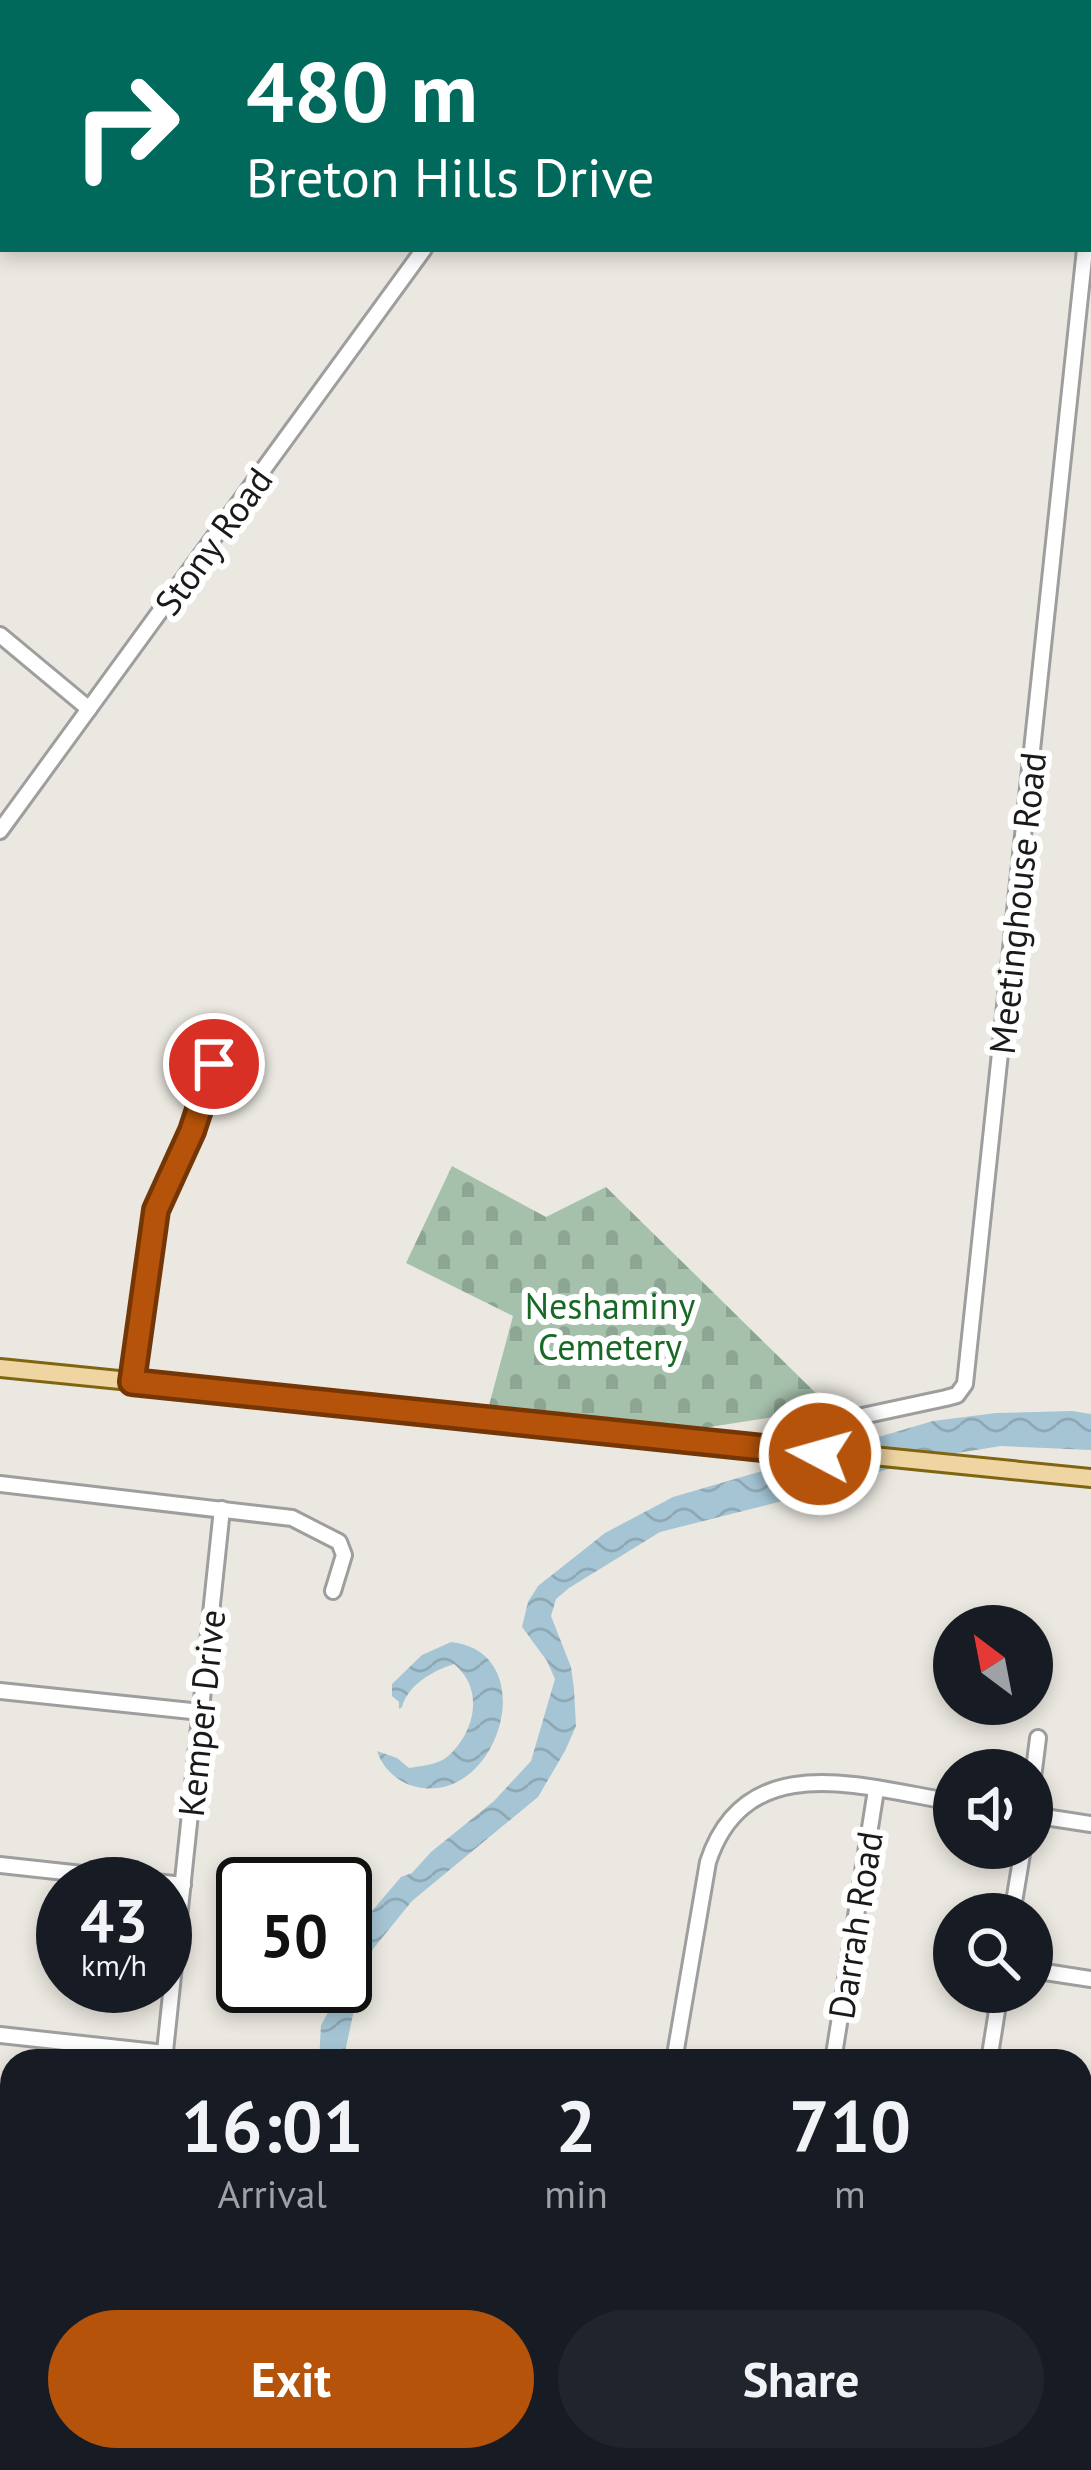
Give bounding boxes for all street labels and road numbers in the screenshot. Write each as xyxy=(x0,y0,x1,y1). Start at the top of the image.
street label: Stony Road xyxy=(144,458,282,624)
street label: Meetinghouse Road xyxy=(978,750,1056,1056)
street label: Kemper Drive xyxy=(167,1607,235,1819)
street label: Darrah Road xyxy=(817,1828,893,2022)

